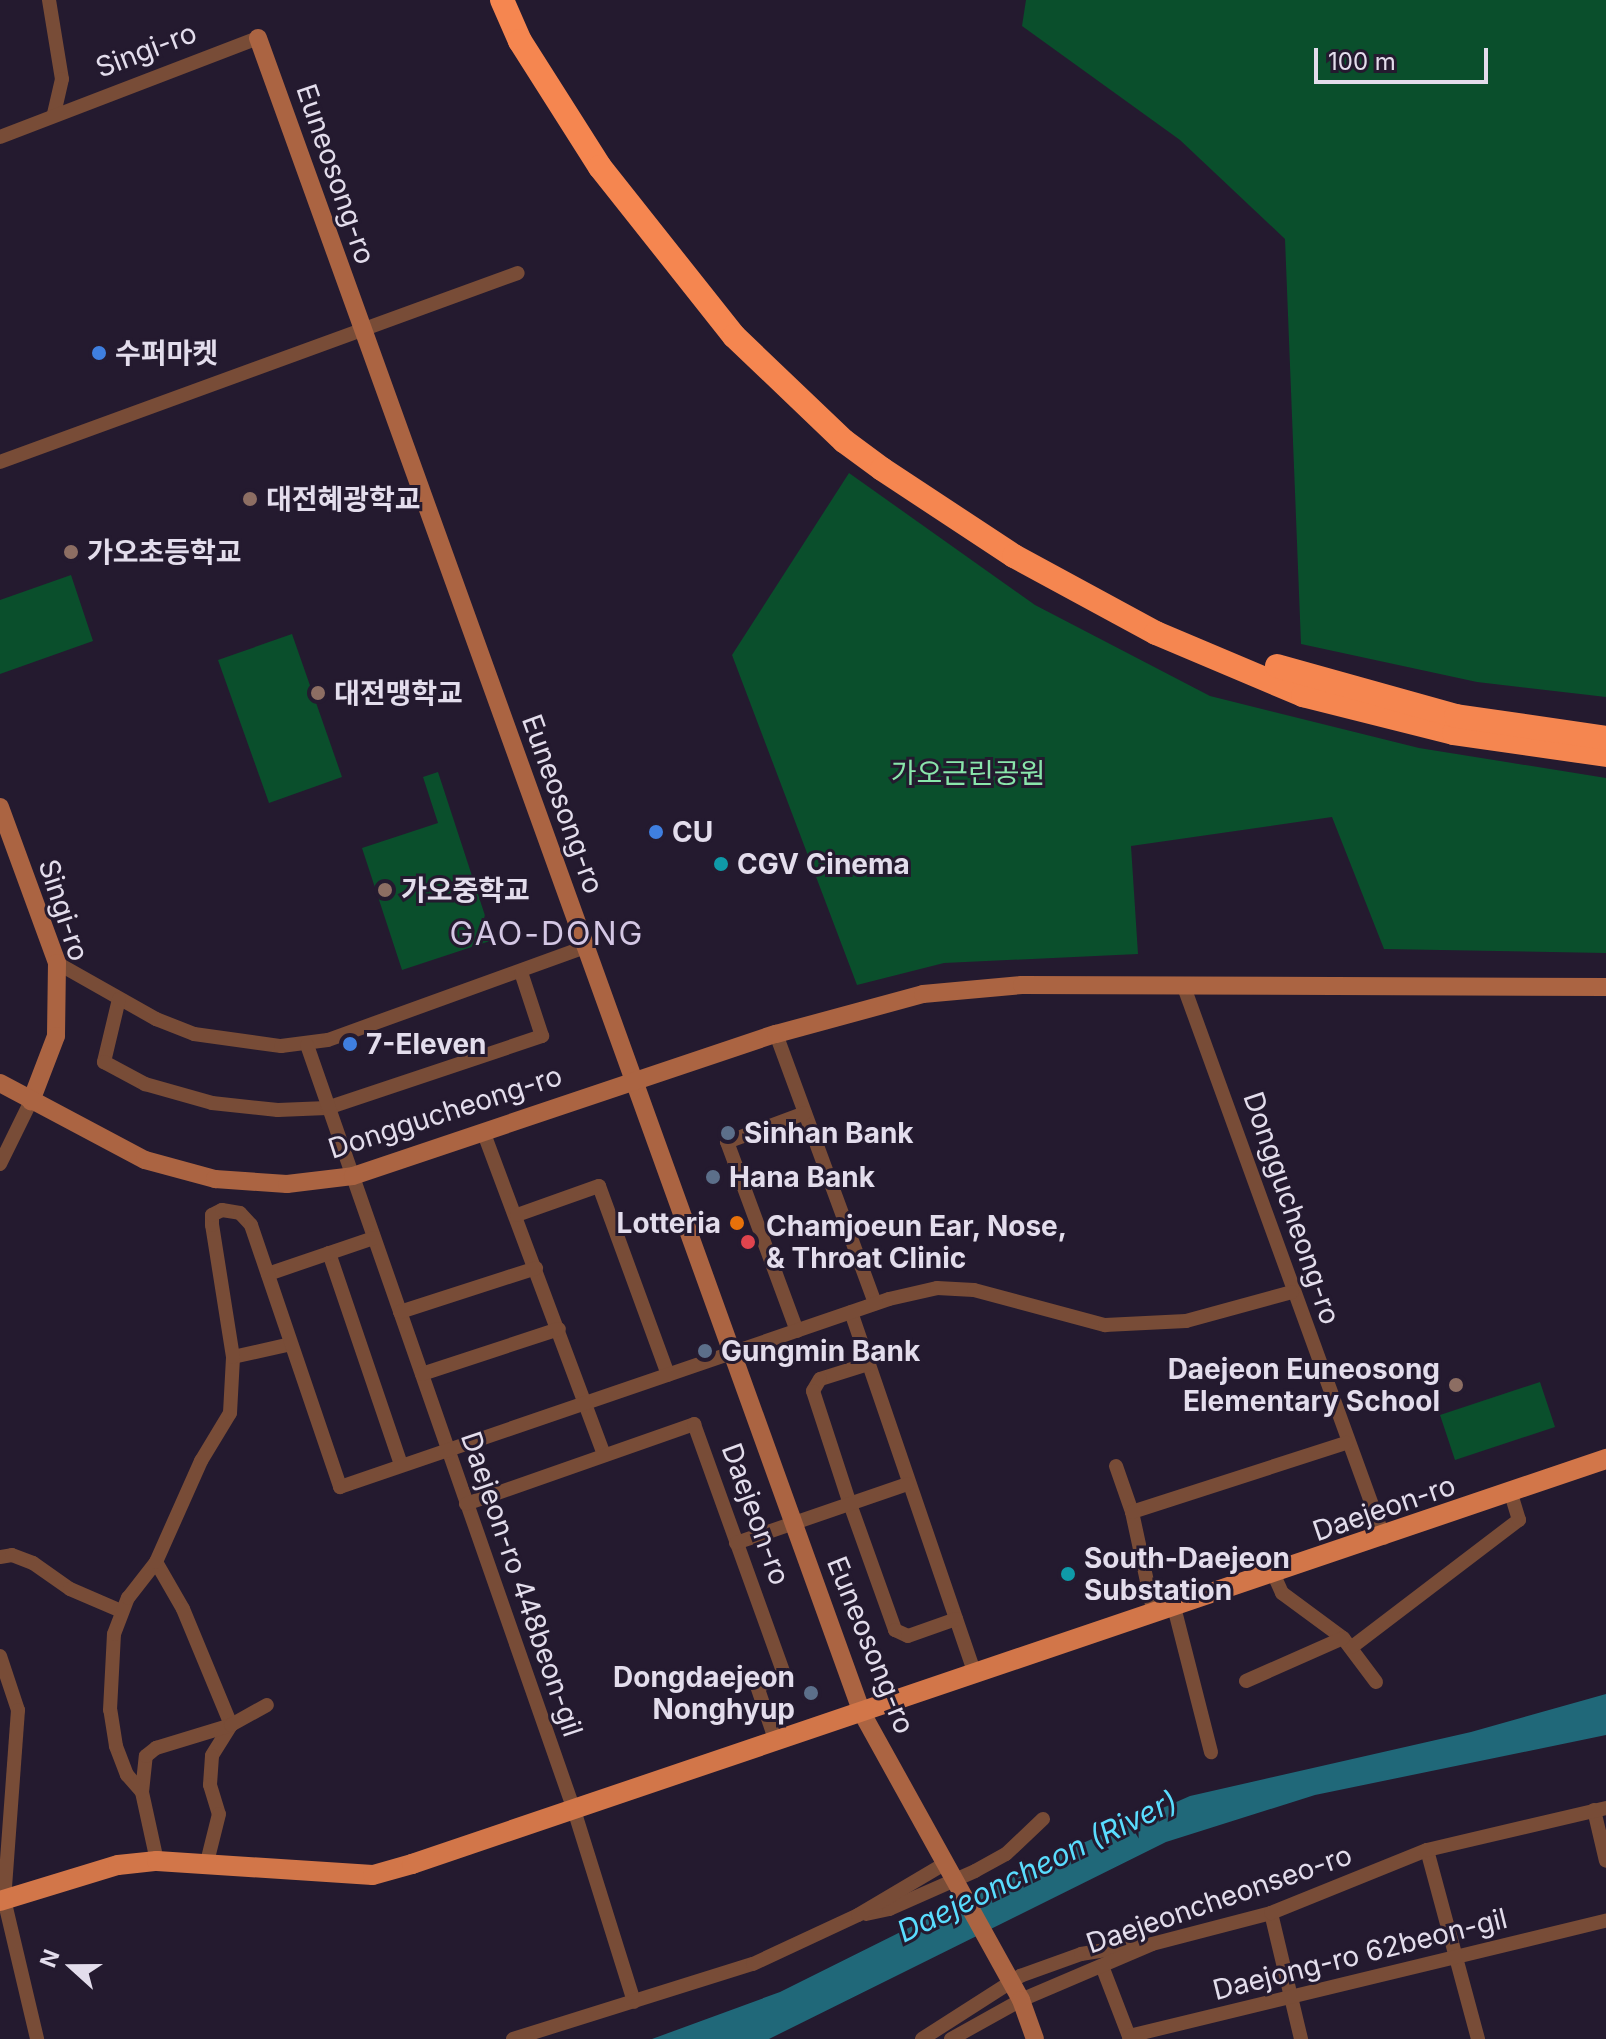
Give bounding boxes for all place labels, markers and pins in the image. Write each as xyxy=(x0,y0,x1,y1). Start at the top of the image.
place label: 수퍼마켓 xyxy=(115,336,218,370)
marker: 수퍼마켓 xyxy=(90,344,108,362)
place label: 대전혜광학교 xyxy=(266,482,421,516)
marker: 대전혜광학교 xyxy=(241,490,259,508)
place label: 가오초등학교 xyxy=(87,535,242,569)
marker: 가오초등학교 xyxy=(62,543,80,561)
place label: 대전맹학교 xyxy=(334,676,463,710)
marker: 대전맹학교 xyxy=(309,684,327,702)
place label: CU xyxy=(672,815,713,849)
marker: CU xyxy=(647,823,665,841)
place label: CGV Cinema xyxy=(737,847,910,881)
marker: CGV Cinema xyxy=(712,855,730,873)
place label: 가오중학교 xyxy=(401,873,530,907)
marker: 가오중학교 xyxy=(376,881,394,899)
place label: 7-Eleven xyxy=(366,1027,487,1061)
marker: 7-Eleven xyxy=(341,1035,359,1053)
place label: Sinhan Bank xyxy=(744,1116,914,1150)
marker: Sinhan Bank xyxy=(719,1124,737,1142)
place label: Hana Bank xyxy=(729,1160,875,1194)
marker: Hana Bank xyxy=(704,1168,722,1186)
place label: Lotteria xyxy=(617,1206,721,1240)
place label: Chamjoeun Ear, Nose, & Throat Clinic xyxy=(766,1209,1068,1275)
marker: Lotteria xyxy=(728,1214,746,1232)
marker: Chamjoeun Ear, Nose, & Throat Clinic xyxy=(737,1231,759,1253)
place label: Gungmin Bank xyxy=(721,1334,920,1368)
marker: Gungmin Bank xyxy=(696,1342,714,1360)
place label: Daejeon Euneosong Elementary School xyxy=(1168,1352,1440,1418)
marker: Daejeon Euneosong Elementary School xyxy=(1447,1376,1465,1394)
place label: South-Daejeon Substation xyxy=(1084,1541,1290,1607)
marker: South-Daejeon Substation xyxy=(1059,1565,1077,1583)
place label: Dongdaejeon Nonghyup xyxy=(613,1660,795,1726)
marker: Dongdaejeon Nonghyup xyxy=(802,1684,820,1702)

